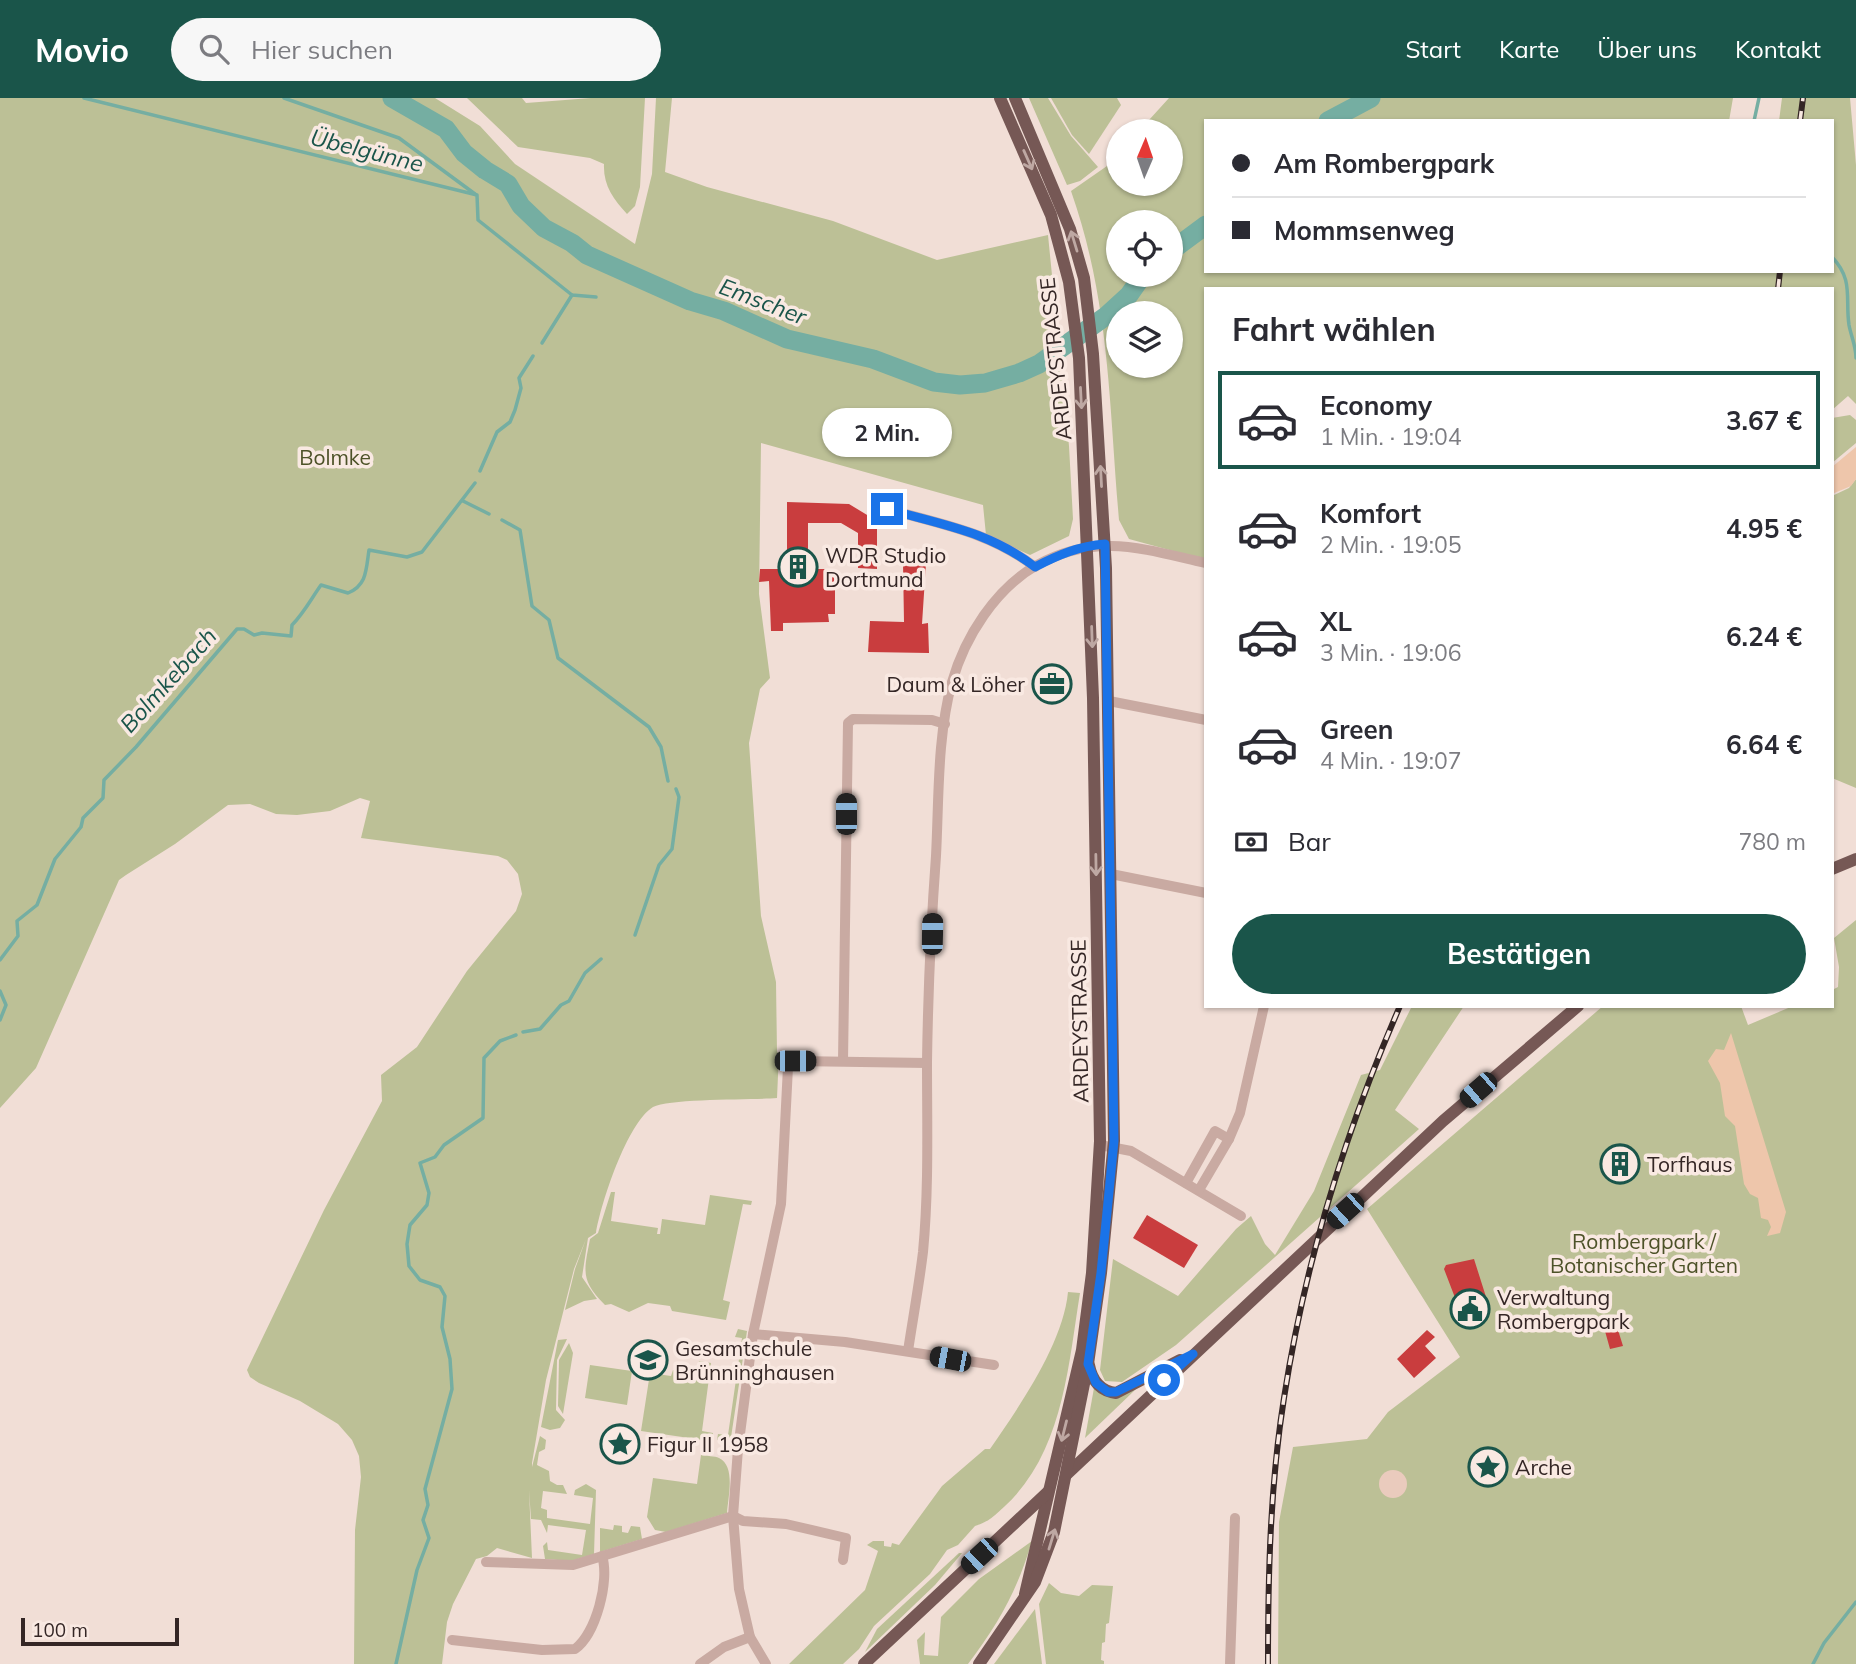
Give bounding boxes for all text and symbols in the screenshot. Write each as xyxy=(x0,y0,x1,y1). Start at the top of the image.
search box xyxy=(171,18,661,81)
text: Movio xyxy=(35,29,129,70)
icon: search xyxy=(195,30,233,68)
text: Hier suchen xyxy=(251,33,393,66)
text: Start xyxy=(1405,34,1461,64)
text: Karte xyxy=(1499,34,1559,64)
text: Über uns xyxy=(1597,34,1697,64)
text: Kontakt xyxy=(1735,34,1821,64)
north arrow xyxy=(1106,119,1183,196)
map controls xyxy=(1106,119,1183,378)
water label: Übelgünne xyxy=(308,122,426,178)
text: Am Rombergpark xyxy=(1274,147,1494,180)
one-way arrow xyxy=(1022,149,1035,170)
button: locate xyxy=(1106,210,1183,287)
text: Mommsenweg xyxy=(1274,214,1455,247)
one-way arrow xyxy=(1066,230,1079,252)
water label: Emscher xyxy=(715,271,812,331)
street label: ARDEYSTRASSE xyxy=(1034,276,1076,442)
button: layers xyxy=(1106,301,1183,378)
text: Fahrt wählen xyxy=(1232,309,1436,349)
one-way arrow xyxy=(1075,386,1088,409)
icon: car xyxy=(1236,389,1299,452)
text: Economy xyxy=(1320,389,1432,422)
text: 3.67 € xyxy=(1726,404,1802,437)
callout: 2 Min. xyxy=(822,408,952,456)
text: 2 Min. xyxy=(854,418,920,447)
text: 1 Min. · 19:04 xyxy=(1320,422,1462,451)
park label: Bolmke xyxy=(299,444,371,470)
one-way arrow xyxy=(1094,465,1107,488)
route end xyxy=(871,493,903,525)
icon: car xyxy=(1236,497,1299,560)
text: Komfort xyxy=(1320,497,1421,530)
text: 4.95 € xyxy=(1726,512,1802,545)
text: 2 Min. · 19:05 xyxy=(1320,530,1462,559)
place label: WDR Studio Dortmund xyxy=(825,542,946,592)
building icon: WDR Studio Dortmund xyxy=(777,546,819,588)
icon: car xyxy=(1236,605,1299,668)
text: XL xyxy=(1320,605,1352,638)
text: 6.24 € xyxy=(1726,620,1802,653)
water label: Bolmkebach xyxy=(113,622,223,738)
one-way arrow xyxy=(1085,625,1098,648)
text: 3 Min. · 19:06 xyxy=(1320,638,1462,667)
office icon: Daum & Löher xyxy=(1031,663,1073,705)
place label: Daum & Löher xyxy=(886,671,1025,697)
icon: car xyxy=(1236,713,1299,776)
text: Green xyxy=(1320,713,1393,746)
text: 6.64 € xyxy=(1726,728,1802,761)
text: 4 Min. · 19:07 xyxy=(1320,746,1462,775)
car xyxy=(836,793,857,835)
icon: cash xyxy=(1232,823,1270,861)
text: Bar xyxy=(1288,825,1331,858)
text: 780 m xyxy=(1738,827,1806,856)
one-way arrow xyxy=(1089,853,1102,876)
car xyxy=(922,913,943,955)
button: Bestätigen xyxy=(1232,914,1806,994)
street label: ARDEYSTRASSE xyxy=(1065,939,1093,1103)
car xyxy=(775,1051,817,1072)
car xyxy=(1456,1068,1501,1112)
building icon: Torfhaus xyxy=(1599,1143,1641,1185)
place label: Torfhaus xyxy=(1647,1151,1733,1177)
car xyxy=(1323,1189,1368,1233)
park label: Rombergpark / Botanischer Garten xyxy=(1550,1228,1738,1278)
place label: Verwaltung Rombergpark xyxy=(1497,1284,1630,1334)
public building icon: Verwaltung Rombergpark xyxy=(1449,1288,1491,1330)
place label: Gesamtschule Brünninghausen xyxy=(675,1335,835,1385)
school or university icon: Gesamtschule Brünninghausen xyxy=(627,1339,669,1381)
car xyxy=(928,1345,973,1373)
route start xyxy=(1148,1364,1180,1396)
one-way arrow xyxy=(1056,1419,1070,1442)
place icon: Figur II 1958 xyxy=(599,1423,641,1465)
place label: Figur II 1958 xyxy=(647,1431,768,1457)
place icon: Arche xyxy=(1467,1446,1509,1488)
place label: Arche xyxy=(1515,1454,1572,1480)
one-way arrow xyxy=(1046,1529,1059,1551)
car xyxy=(957,1534,1002,1578)
scale bar xyxy=(21,1615,178,1647)
text: 100 m xyxy=(32,1618,88,1642)

